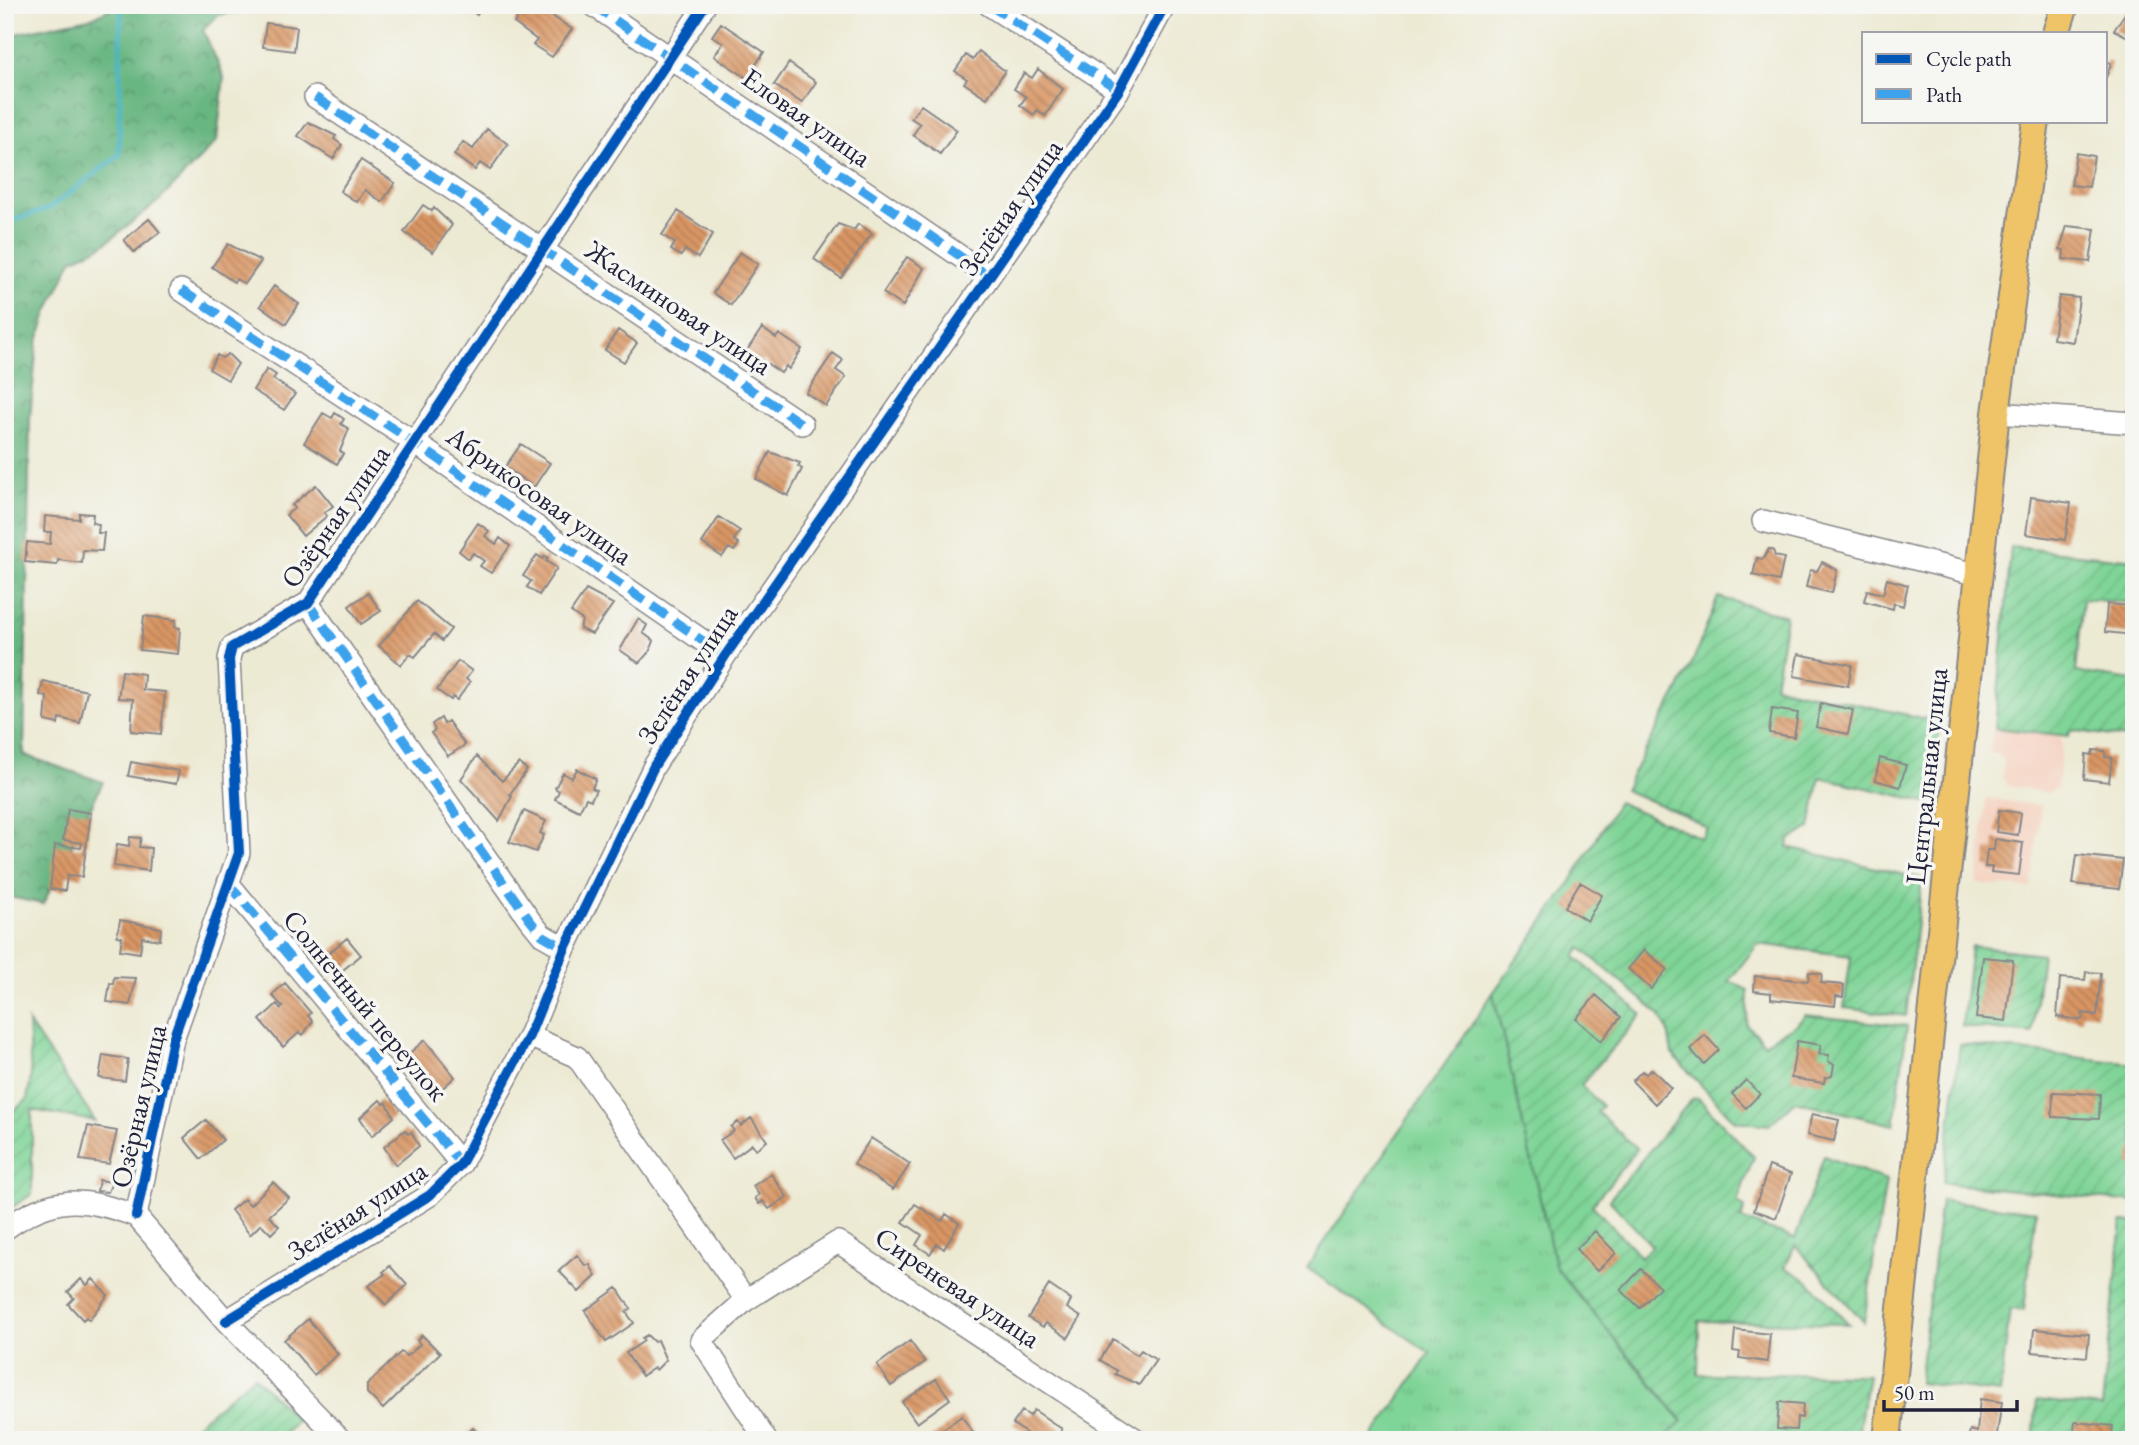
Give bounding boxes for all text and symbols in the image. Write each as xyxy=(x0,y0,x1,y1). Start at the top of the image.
legend xyxy=(1862,32,2108,122)
text: Cycle path xyxy=(1926,45,2012,72)
street label: Еловая улица xyxy=(735,59,879,175)
text: Path xyxy=(1926,81,1963,108)
street label: Зелёная улица xyxy=(950,131,1071,282)
street label: Жасминовая улица xyxy=(578,231,780,383)
street label: Абрикосовая улица xyxy=(439,417,641,573)
street label: Озёрная улица xyxy=(272,437,398,595)
street label: Зелёная улица xyxy=(629,597,746,750)
street label: Центральная улица xyxy=(1897,665,1955,886)
street label: Солнечный переулок xyxy=(275,902,457,1108)
street label: Озёрная улица xyxy=(102,1020,174,1191)
street label: Зелёная улица xyxy=(281,1151,434,1268)
street label: Сиреневая улица xyxy=(868,1218,1048,1356)
scale bar xyxy=(1884,1368,2016,1412)
text: 50 m xyxy=(1894,1379,1935,1406)

